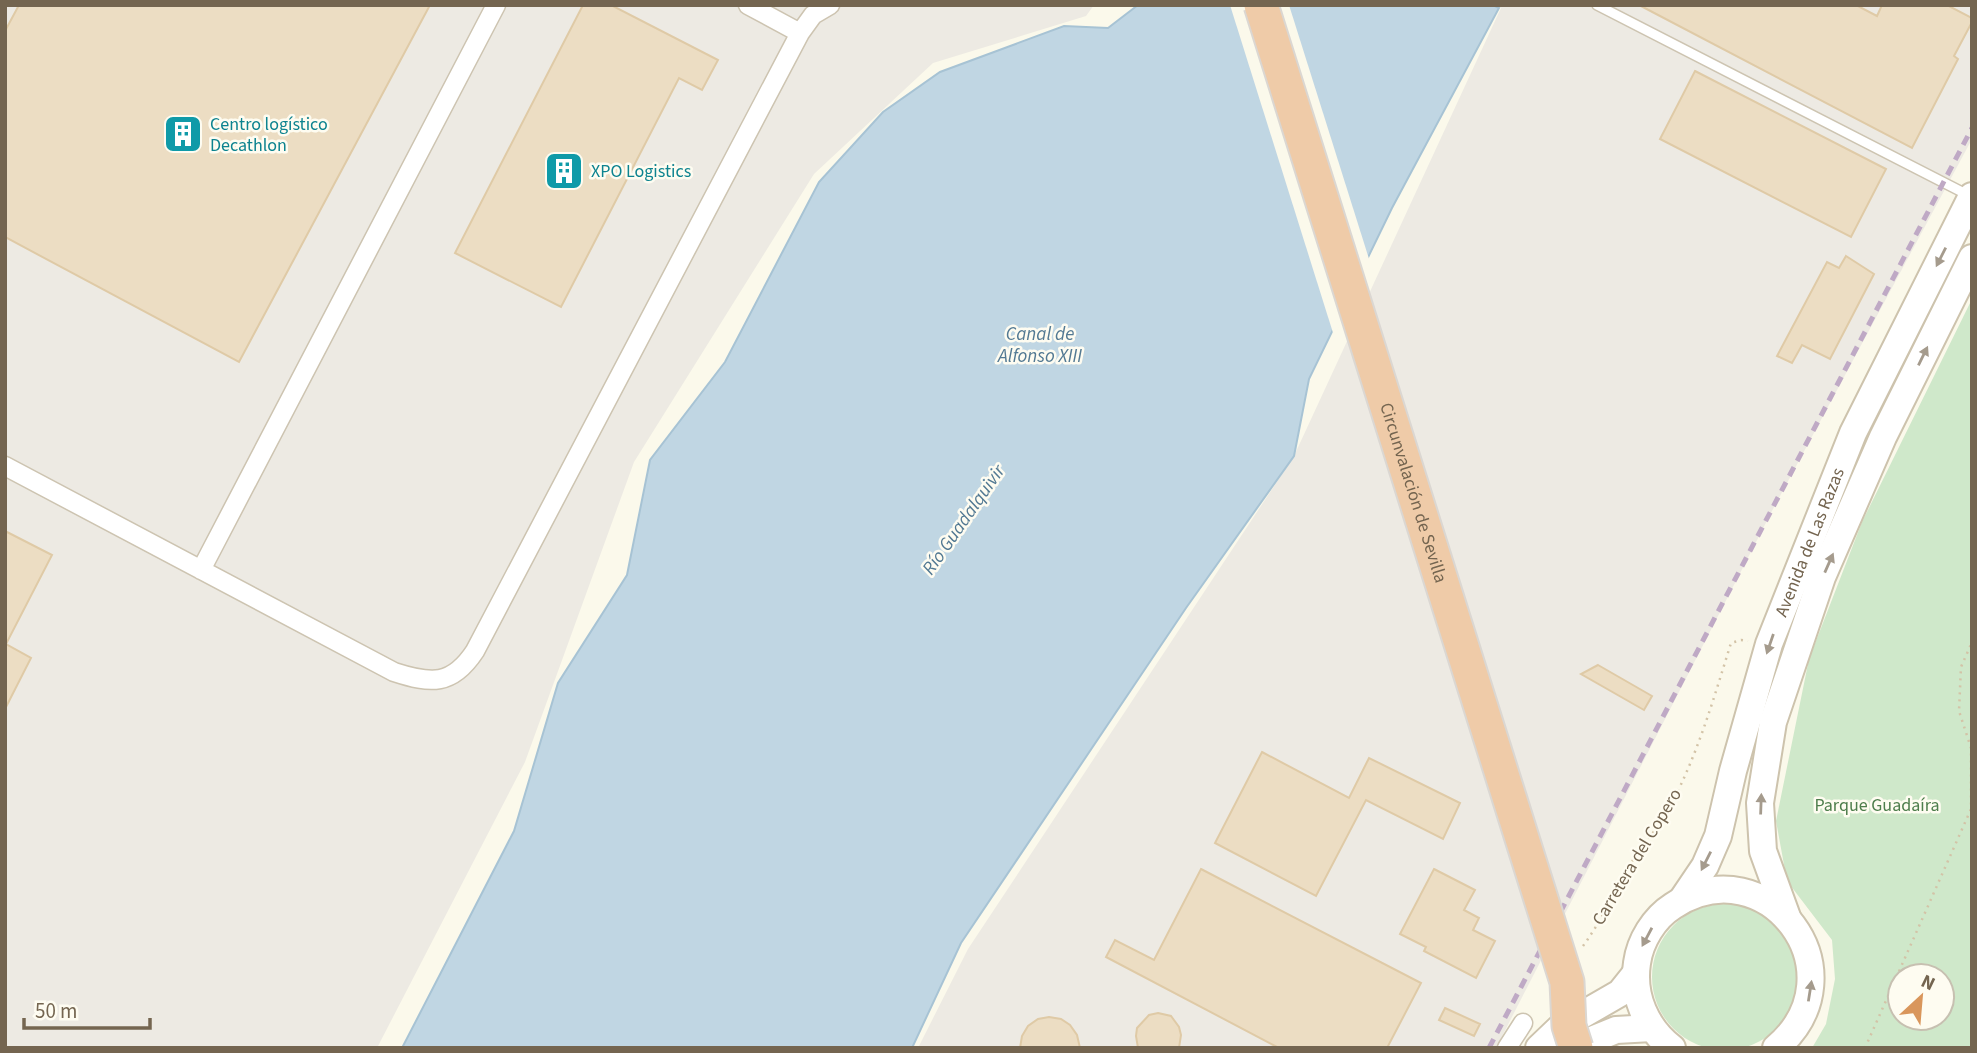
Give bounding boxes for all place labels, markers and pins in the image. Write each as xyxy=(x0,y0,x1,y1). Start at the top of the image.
place label: Centro logístico Decathlon xyxy=(210,112,328,158)
building icon: Centro logístico Decathlon xyxy=(162,113,204,155)
building icon: XPO Logistics xyxy=(543,150,585,192)
place label: XPO Logistics xyxy=(591,159,691,184)

